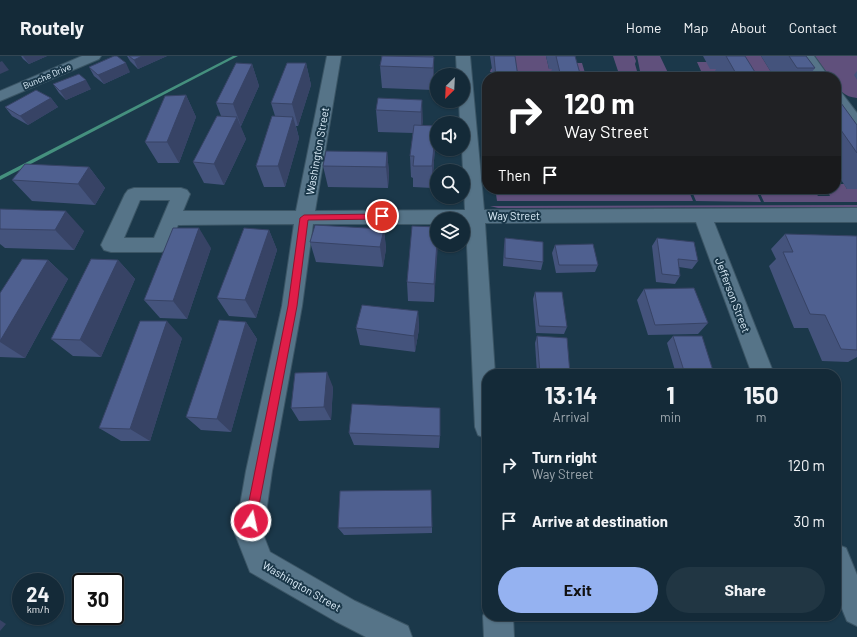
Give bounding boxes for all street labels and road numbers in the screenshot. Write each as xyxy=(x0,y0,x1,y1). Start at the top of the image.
street label: Bunche Drive xyxy=(21,61,73,91)
street label: Washington Street xyxy=(303,106,331,196)
street label: Way Street xyxy=(488,209,540,222)
street label: Jefferson Street xyxy=(713,256,753,334)
street label: Washington Street xyxy=(260,558,344,614)

